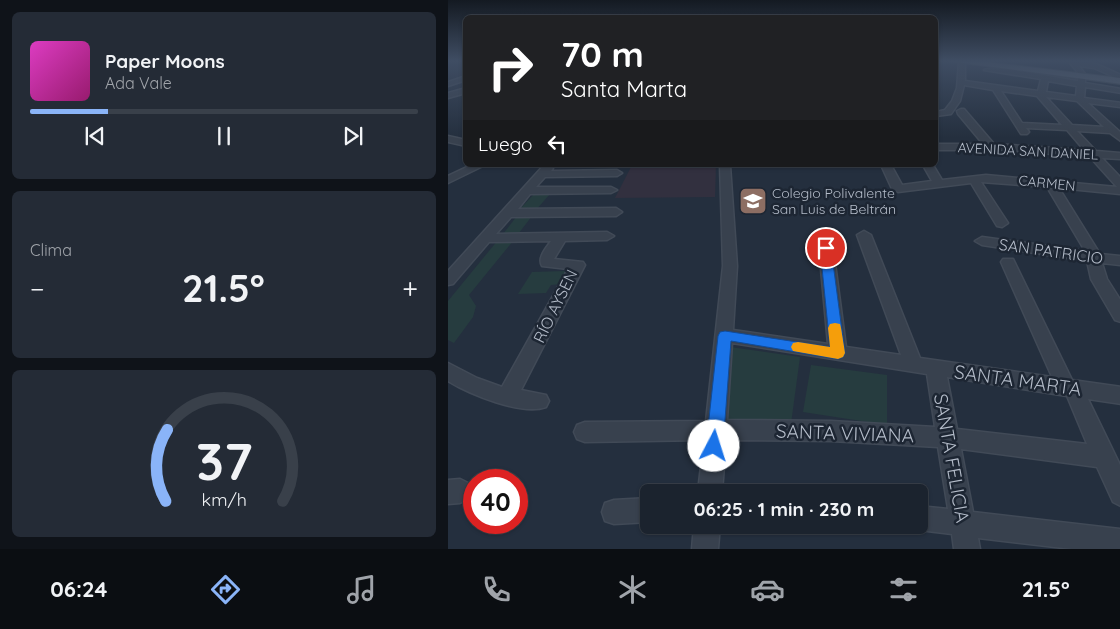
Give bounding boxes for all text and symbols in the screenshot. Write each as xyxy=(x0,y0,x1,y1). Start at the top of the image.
text: 70 m xyxy=(561,32,644,76)
icon: right xyxy=(478,35,543,100)
text: Paper Moons xyxy=(105,49,225,73)
text: Ada Vale xyxy=(105,73,172,93)
text: Santa Marta xyxy=(561,75,687,103)
icon: previous xyxy=(81,122,109,150)
icon: pause xyxy=(210,122,238,150)
icon: next xyxy=(339,122,367,150)
icon: left xyxy=(543,130,571,158)
text: Luego xyxy=(478,132,533,156)
street label: AVENIDA SAN DANIEL xyxy=(957,138,1099,164)
street label: CARMEN xyxy=(1018,171,1076,195)
place label: Colegio Polivalente San Luis de Beltrán xyxy=(772,184,896,218)
school or university icon: Colegio Polivalente San Luis de Beltrán xyxy=(738,186,768,216)
pin xyxy=(805,227,847,269)
icon: arrive xyxy=(812,234,840,262)
street label: SAN PATRICIO xyxy=(998,234,1104,268)
text: Clima xyxy=(30,240,72,260)
text: 21.5° xyxy=(182,264,265,312)
street label: RÍO AYSEN xyxy=(529,266,581,346)
text: − xyxy=(30,271,45,306)
text: + xyxy=(402,271,418,306)
street label: SANTA MARTA xyxy=(953,359,1083,401)
street label: SANTA FELICIA xyxy=(929,392,975,524)
position arrow xyxy=(687,419,739,471)
street label: SANTA VIVIANA xyxy=(776,419,914,447)
text: 37 xyxy=(196,428,252,493)
speed limit sign: 40 xyxy=(463,469,528,534)
text: km/h xyxy=(201,488,247,510)
text: 06:25 · 1 min · 230 m xyxy=(694,497,874,521)
icon: directions xyxy=(208,572,243,607)
icon: music xyxy=(344,572,379,607)
icon: phone xyxy=(479,572,514,607)
icon: climate xyxy=(615,572,650,607)
icon: car xyxy=(750,572,785,607)
icon: filters xyxy=(886,572,921,607)
text: 06:24 xyxy=(50,575,107,603)
text: 21.5° xyxy=(1022,575,1070,603)

